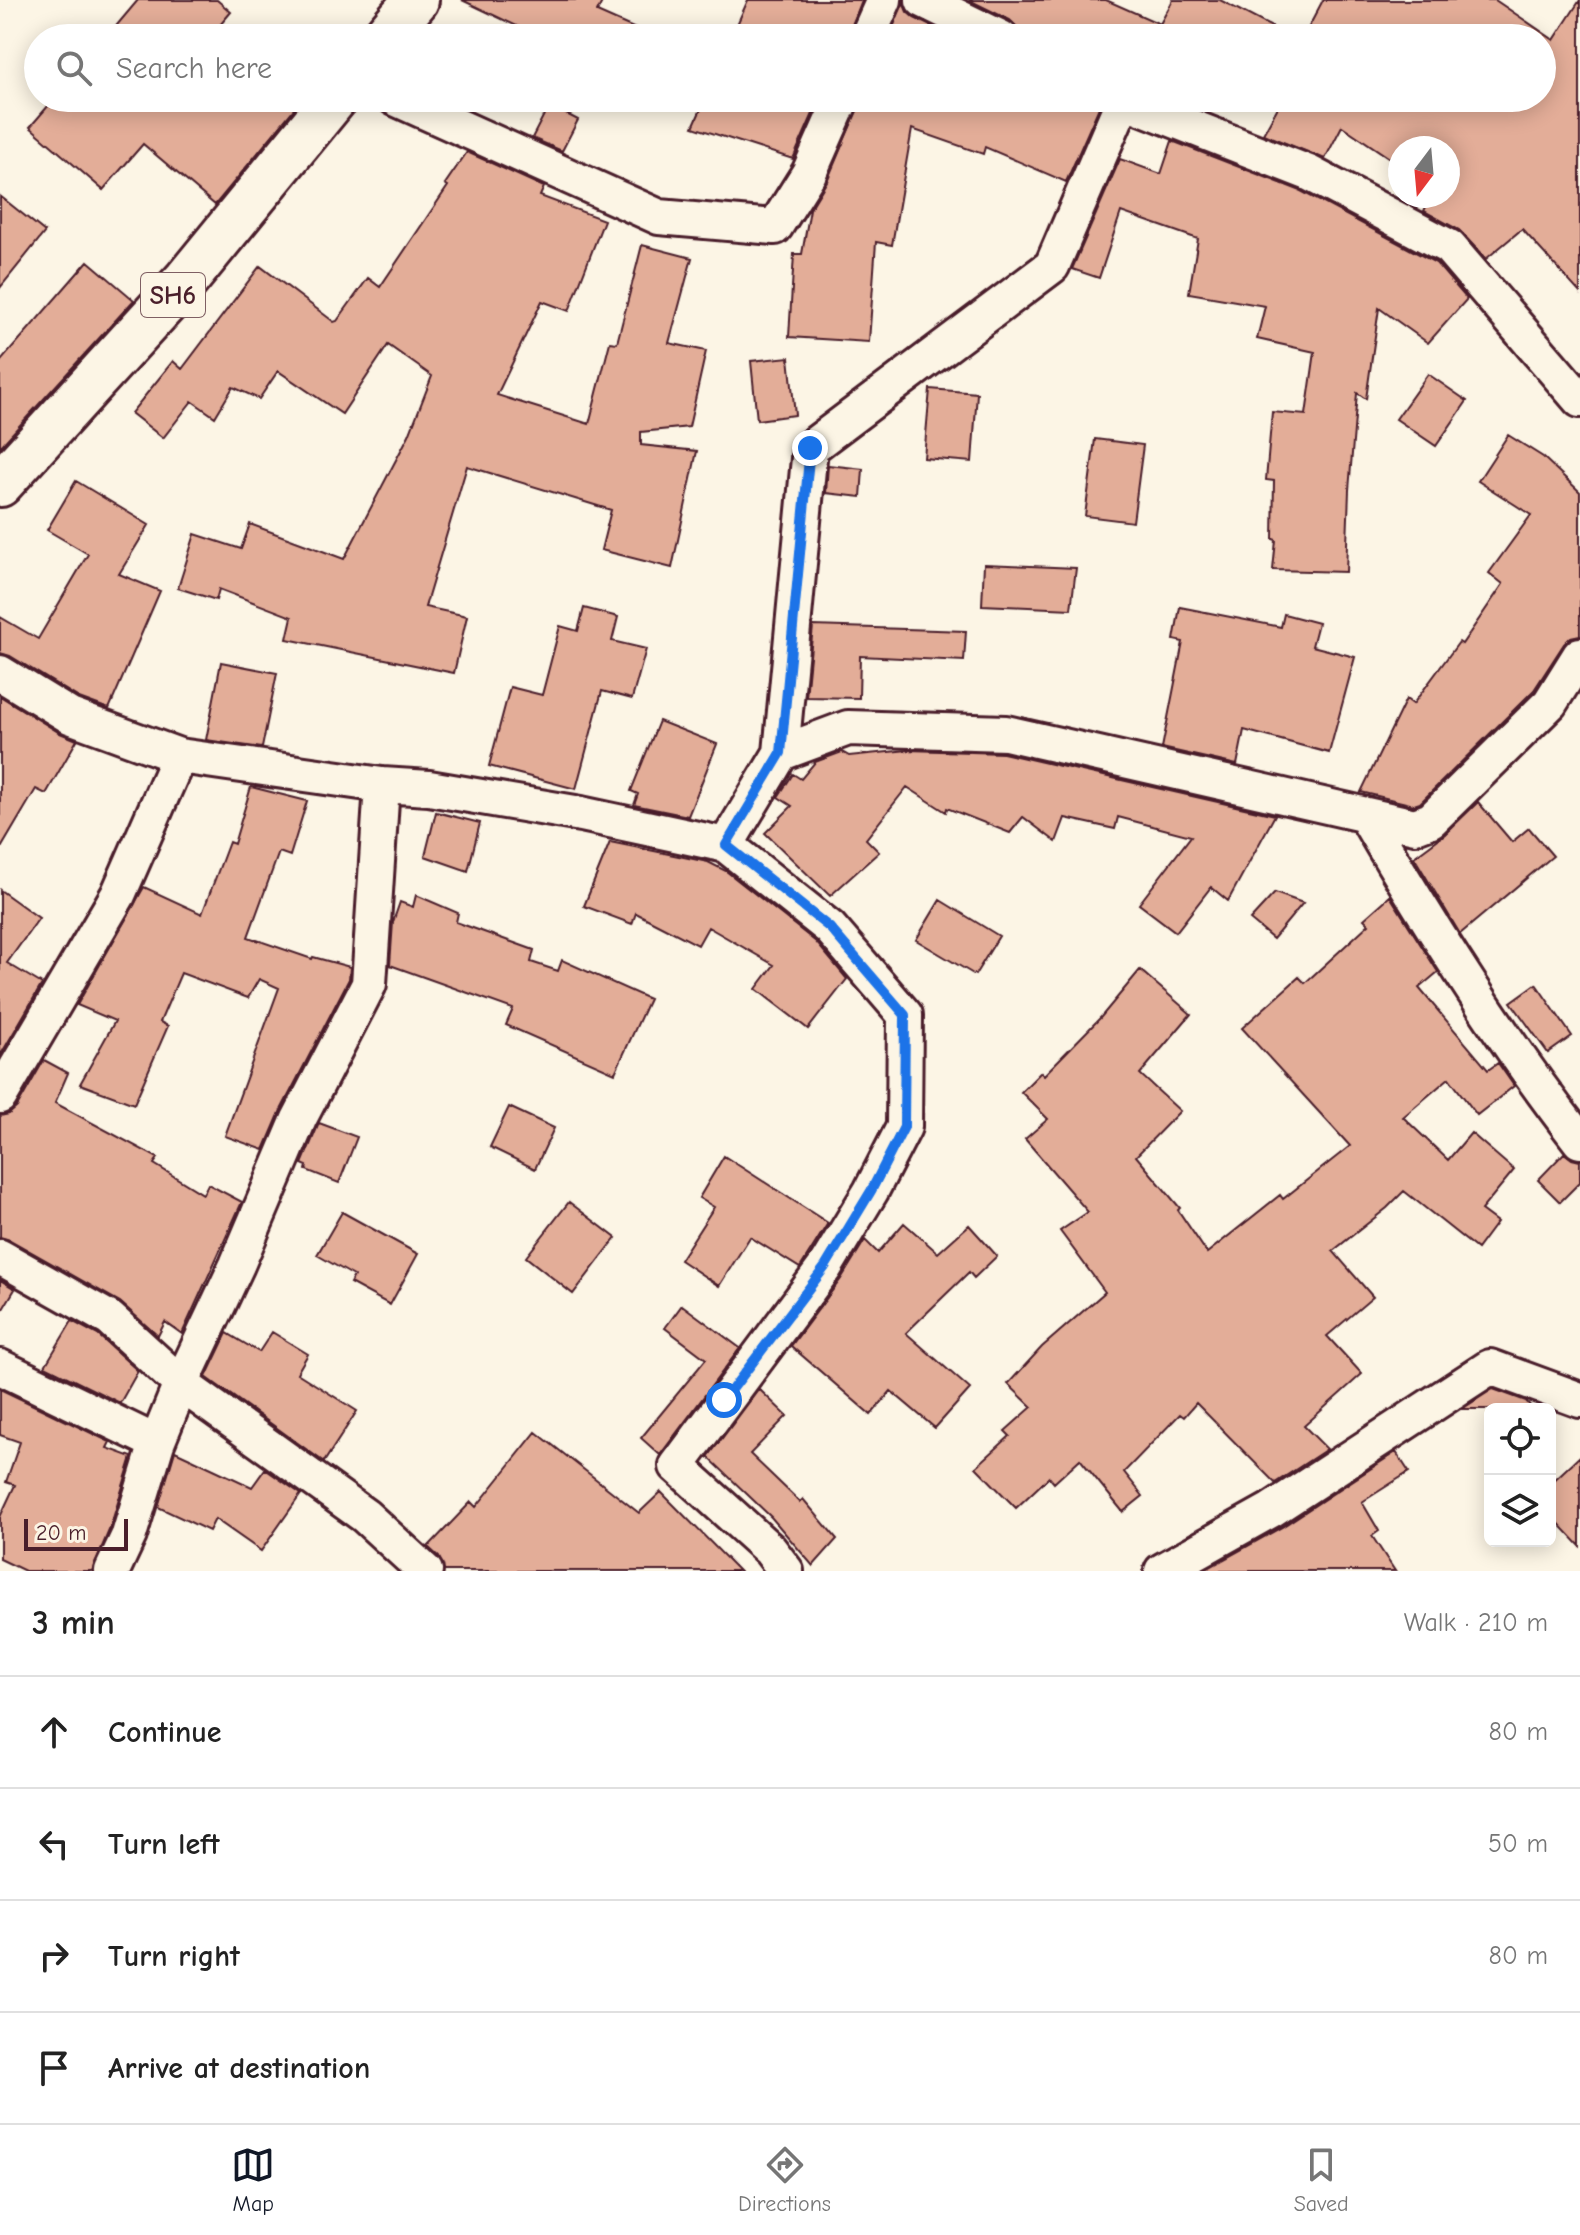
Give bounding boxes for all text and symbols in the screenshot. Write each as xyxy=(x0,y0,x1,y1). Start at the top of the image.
search box xyxy=(24,24,1556,112)
icon: search xyxy=(52,46,96,90)
text: Search here xyxy=(116,51,272,86)
north arrow xyxy=(1388,136,1460,208)
road number: SH6 xyxy=(141,273,205,317)
route end xyxy=(792,430,828,466)
route start xyxy=(706,1382,742,1418)
map controls xyxy=(1484,1403,1556,1547)
button: locate xyxy=(1484,1403,1556,1475)
button: layers xyxy=(1484,1475,1556,1547)
scale bar xyxy=(24,1515,128,1551)
text: 20 m xyxy=(36,1520,86,1546)
text: 3 min xyxy=(32,1603,115,1643)
text: Walk · 210 m xyxy=(1404,1608,1548,1638)
icon: ahead xyxy=(32,1710,76,1754)
text: Continue xyxy=(108,1715,222,1750)
text: 80 m xyxy=(1489,1717,1548,1747)
icon: left xyxy=(32,1822,76,1866)
text: Turn left xyxy=(108,1827,220,1862)
text: 50 m xyxy=(1488,1829,1548,1859)
icon: right xyxy=(32,1934,76,1978)
text: Turn right xyxy=(108,1939,240,1974)
text: 80 m xyxy=(1489,1941,1548,1971)
icon: arrive xyxy=(32,2046,76,2090)
text: Arrive at destination xyxy=(108,2051,370,2086)
tab: Map xyxy=(231,2143,275,2217)
tab: Directions xyxy=(738,2143,831,2217)
tab: Saved xyxy=(1294,2143,1349,2217)

